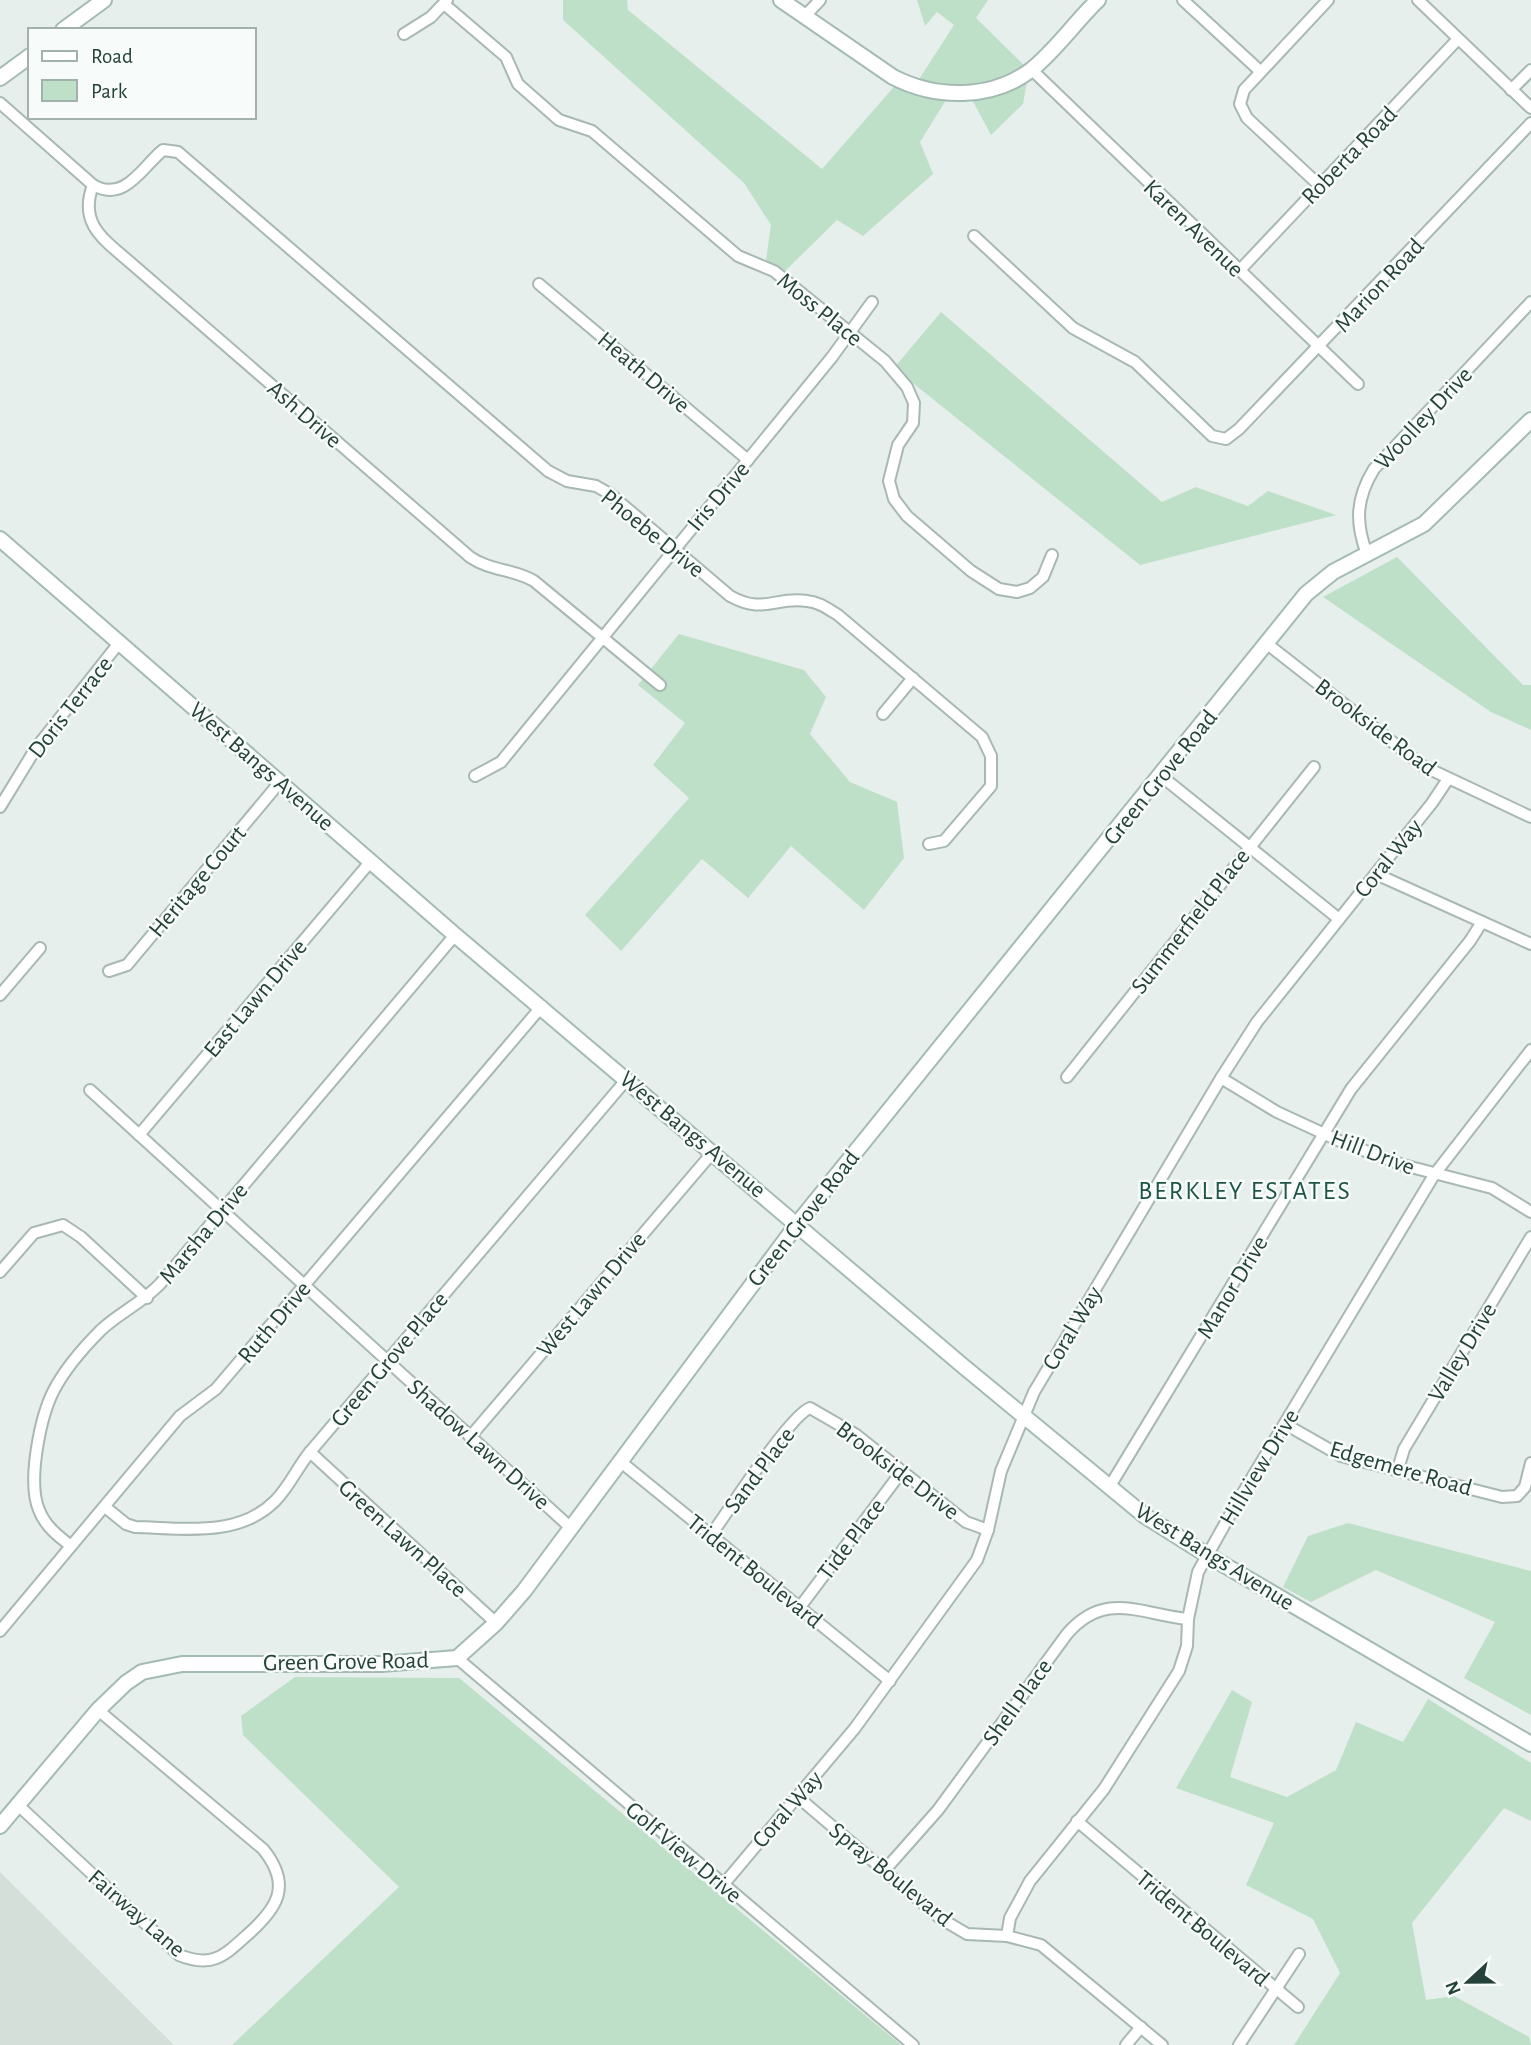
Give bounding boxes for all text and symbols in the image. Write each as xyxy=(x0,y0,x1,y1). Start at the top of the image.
legend xyxy=(28,28,256,119)
text: Road xyxy=(91,46,133,67)
text: Park xyxy=(91,81,128,102)
street label: Roberta Road xyxy=(1297,102,1402,209)
street label: Karen Avenue xyxy=(1139,175,1248,282)
street label: Marion Road xyxy=(1330,234,1429,337)
street label: Moss Place xyxy=(772,268,866,351)
street label: Heath Drive xyxy=(593,328,694,418)
street label: Woolley Drive xyxy=(1370,363,1477,475)
street label: Ash Drive xyxy=(263,376,346,453)
street label: Iris Drive xyxy=(683,457,754,536)
street label: Phoebe Drive xyxy=(596,485,709,582)
street label: Doris Terrace xyxy=(24,652,118,763)
street label: Brookside Road xyxy=(1310,675,1440,781)
street label: West Bangs Avenue xyxy=(185,698,338,836)
street label: Green Grove Road xyxy=(1099,706,1222,850)
street label: Coral Way xyxy=(1350,815,1427,902)
street label: Heritage Court xyxy=(144,821,251,942)
street label: Summerfield Place xyxy=(1127,845,1255,999)
street label: East Lawn Drive xyxy=(200,935,312,1062)
street label: West Bangs Avenue xyxy=(615,1067,770,1203)
street label: Hill Drive xyxy=(1327,1126,1418,1180)
street label: Green Grove Road xyxy=(743,1146,864,1291)
district label: BERKLEY ESTATES xyxy=(1138,1178,1352,1204)
street label: Marsha Drive xyxy=(155,1179,253,1289)
street label: West Lawn Drive xyxy=(533,1228,651,1362)
street label: Manor Drive xyxy=(1193,1232,1273,1343)
street label: Ruth Drive xyxy=(234,1277,316,1368)
street label: Coral Way xyxy=(1039,1282,1107,1375)
street label: Green Grove Place xyxy=(327,1288,453,1432)
street label: Valley Drive xyxy=(1424,1299,1502,1406)
street label: Shadow Lawn Drive xyxy=(403,1375,554,1515)
street label: Hillview Drive xyxy=(1216,1405,1304,1530)
street label: Brookside Drive xyxy=(831,1417,963,1525)
street label: Sand Place xyxy=(720,1423,800,1518)
street label: Edgemere Road xyxy=(1327,1437,1475,1501)
street label: Green Lawn Place xyxy=(334,1475,471,1602)
street label: Tide Place xyxy=(814,1495,890,1585)
street label: West Bangs Avenue xyxy=(1131,1498,1298,1615)
street label: Trident Boulevard xyxy=(682,1510,826,1633)
street label: Green Grove Road xyxy=(263,1649,429,1675)
street label: Shell Place xyxy=(979,1655,1057,1750)
street label: Coral Way xyxy=(748,1767,827,1853)
street label: Golf View Drive xyxy=(621,1798,746,1908)
street label: Spray Boulevard xyxy=(824,1818,956,1931)
street label: Fairway Lane xyxy=(83,1865,189,1962)
street label: Trident Boulevard xyxy=(1131,1866,1274,1991)
north arrow xyxy=(1433,1947,1503,2017)
text: N xyxy=(1442,1978,1465,1997)

